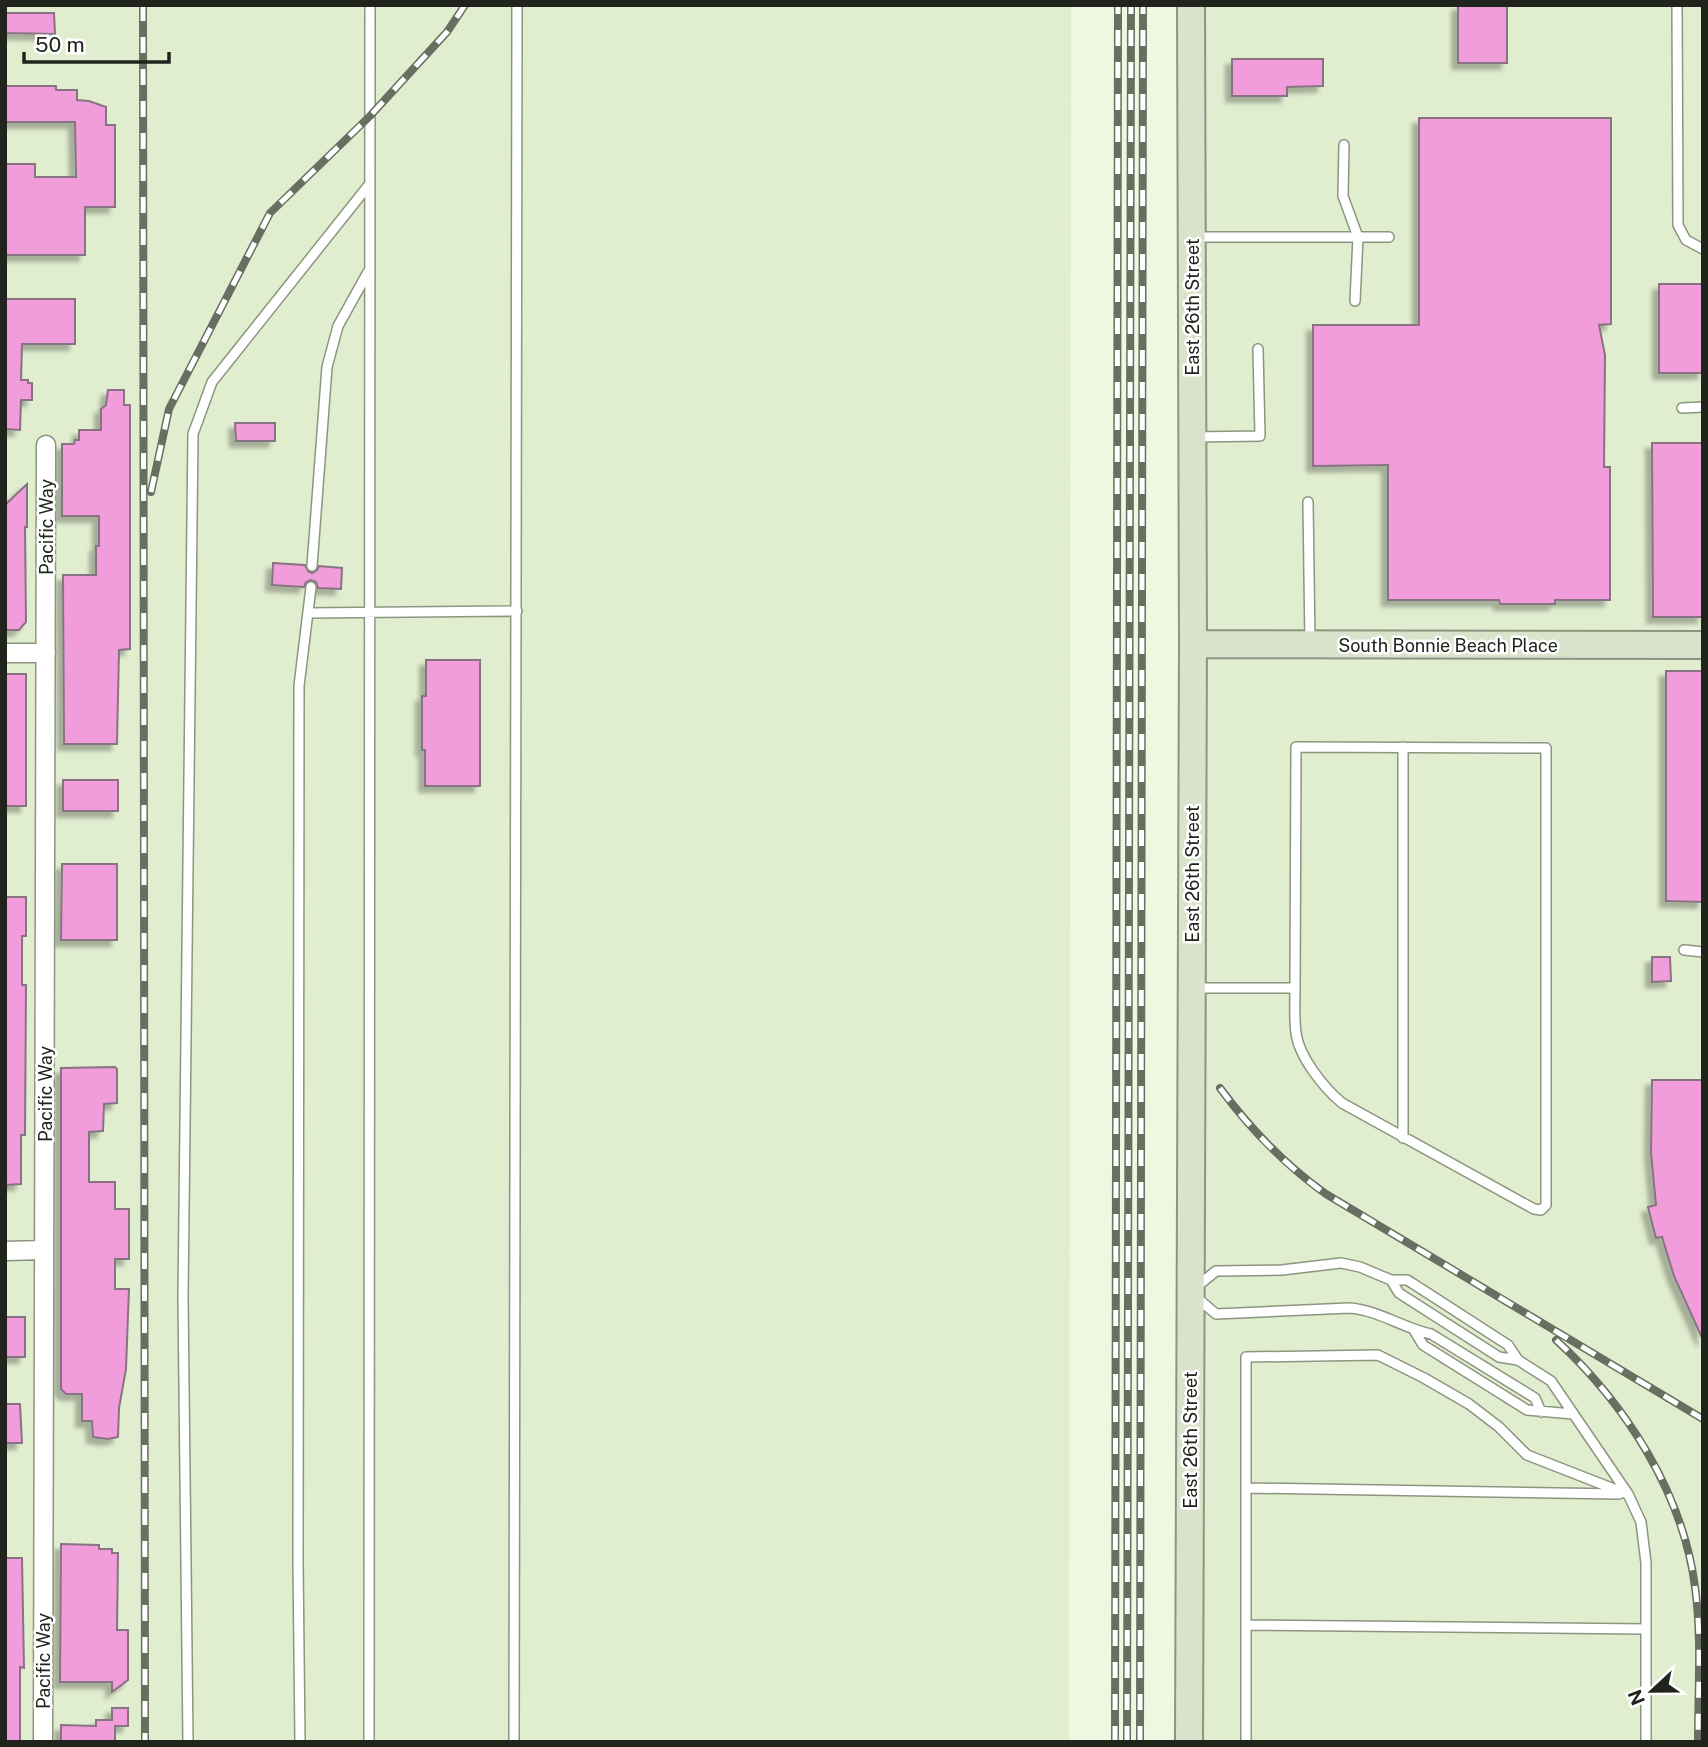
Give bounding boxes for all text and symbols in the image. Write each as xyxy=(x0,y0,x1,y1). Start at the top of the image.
scale bar xyxy=(24,21,170,65)
text: 50 m xyxy=(35,32,85,57)
street label: East 26th Street xyxy=(1182,238,1203,376)
street label: Pacific Way xyxy=(36,479,57,575)
street label: South Bonnie Beach Place xyxy=(1338,635,1558,656)
street label: East 26th Street xyxy=(1182,805,1203,943)
street label: Pacific Way xyxy=(35,1046,56,1142)
street label: East 26th Street xyxy=(1180,1371,1201,1509)
street label: Pacific Way xyxy=(33,1613,54,1709)
north arrow xyxy=(1617,1656,1687,1726)
text: N xyxy=(1623,1686,1649,1708)

